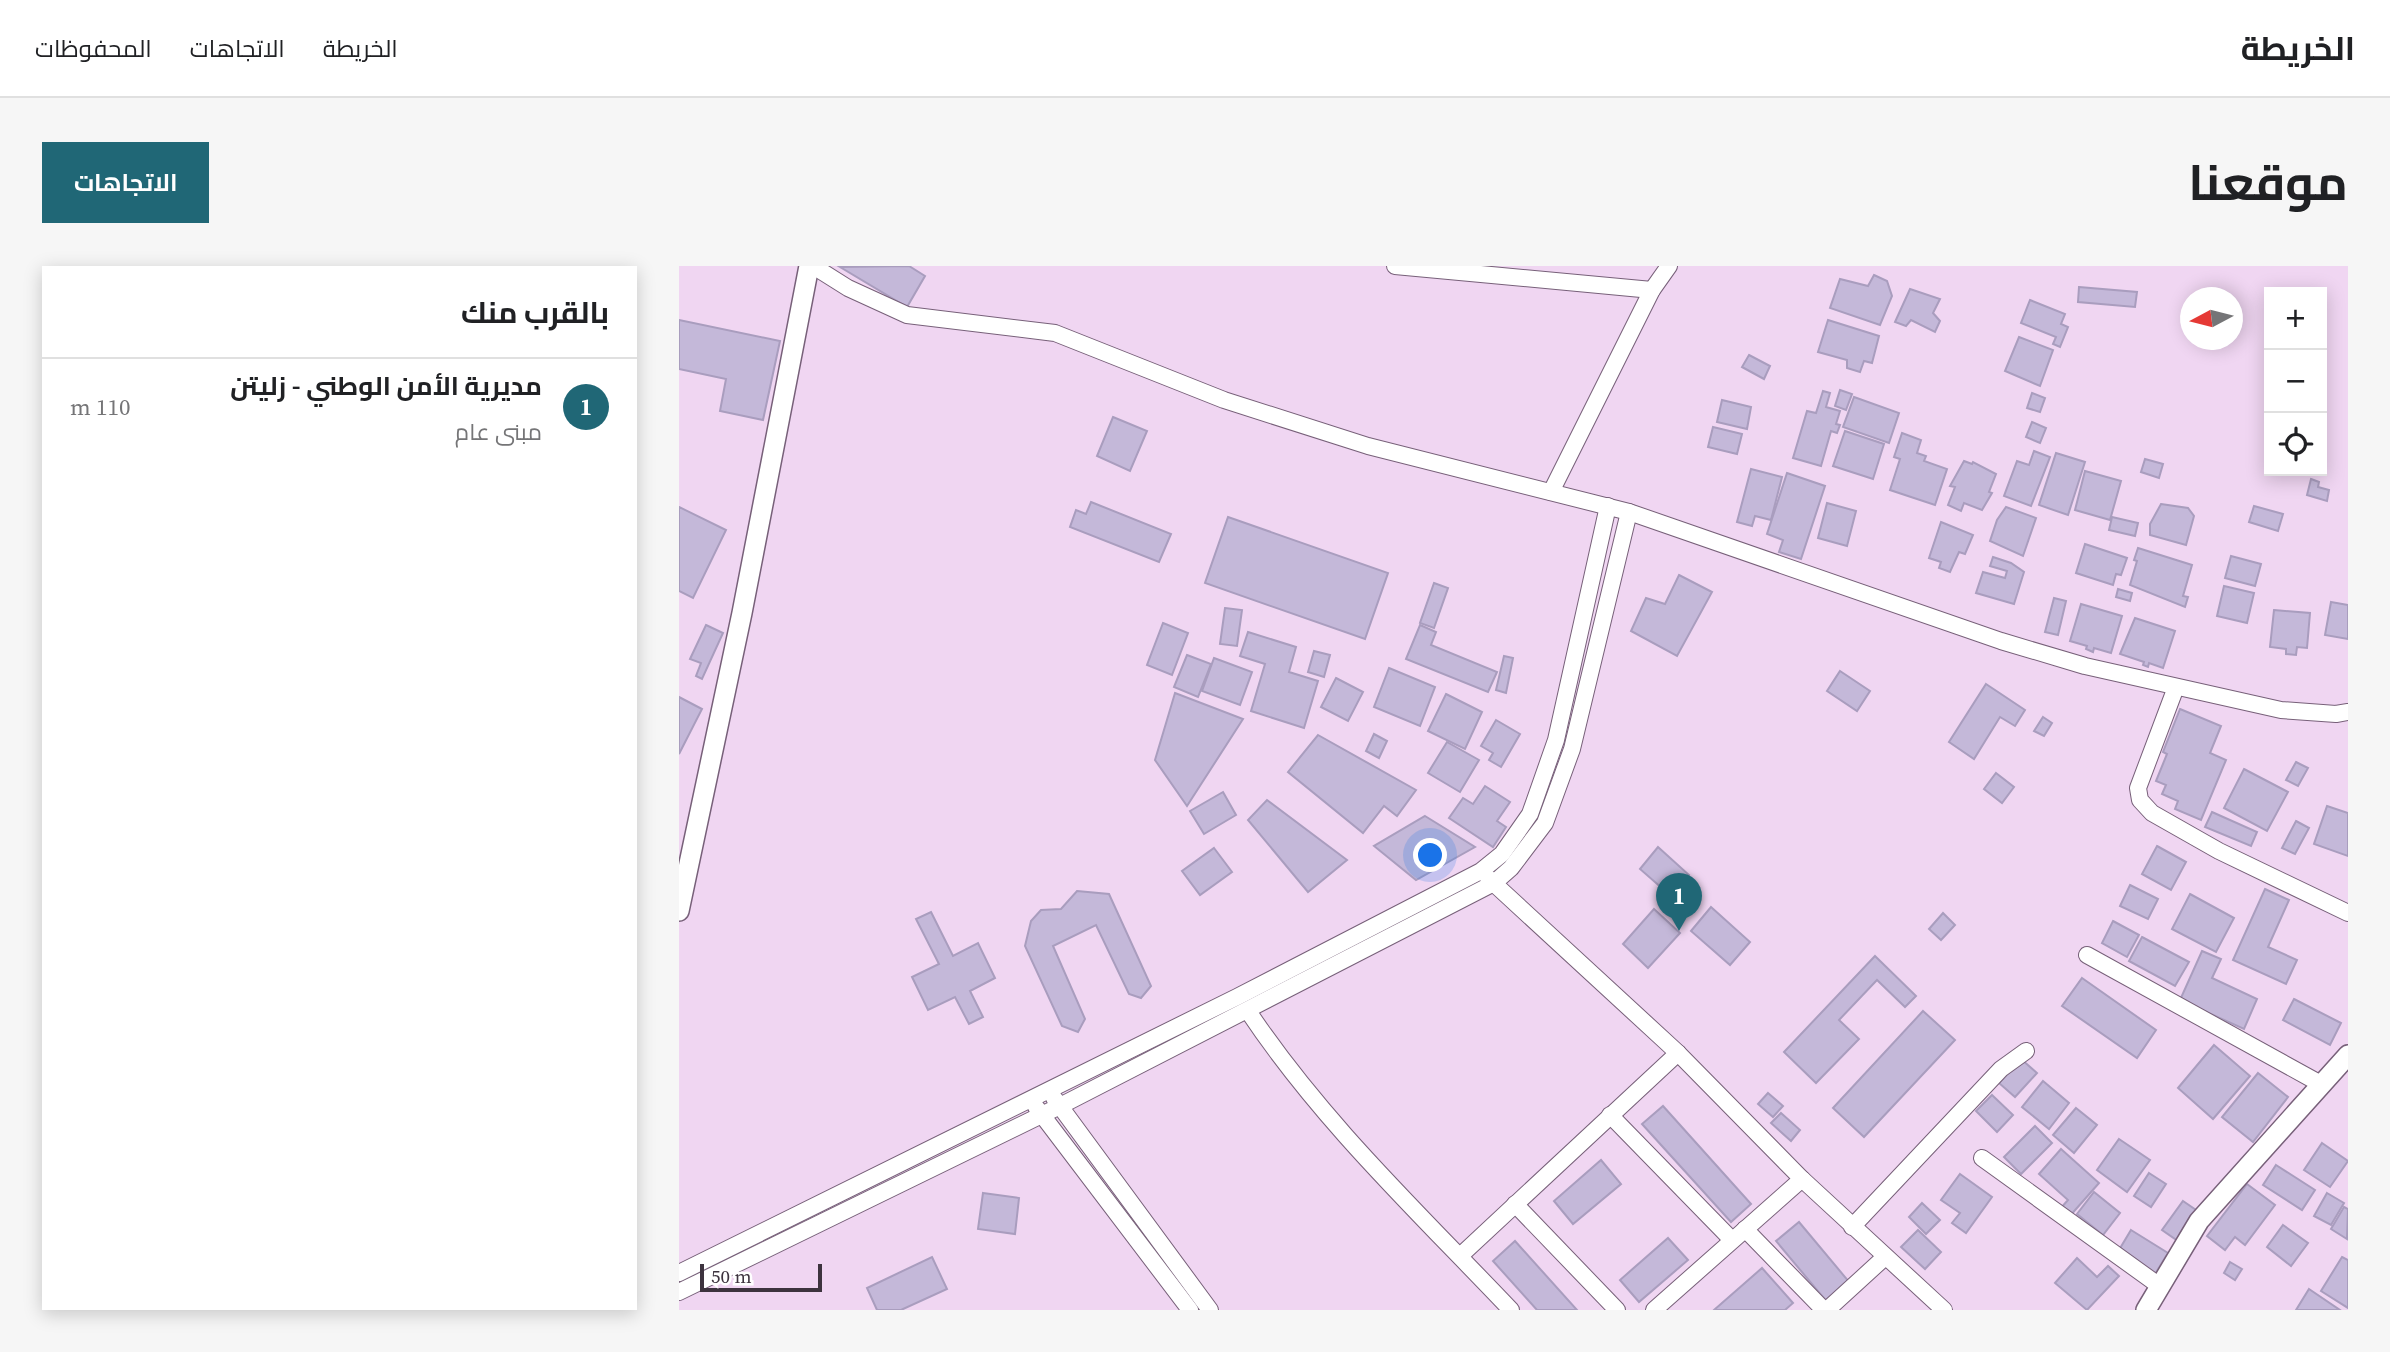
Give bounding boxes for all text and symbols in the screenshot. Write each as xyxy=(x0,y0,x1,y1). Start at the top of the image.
text: الخريطة xyxy=(2241,26,2355,71)
text: المحفوظات xyxy=(35,32,152,65)
text: الاتجاهات xyxy=(190,32,285,65)
text: الخريطة xyxy=(323,32,398,65)
button: الاتجاهات xyxy=(42,142,209,223)
text: موقعنا xyxy=(2188,149,2348,216)
north arrow xyxy=(2180,287,2243,350)
map controls xyxy=(2264,287,2327,476)
button: + xyxy=(2264,287,2327,350)
text: بالقرب منك xyxy=(461,292,609,333)
button: − xyxy=(2264,350,2327,413)
text: مديرية الأمن الوطني - زليتن xyxy=(230,368,542,404)
text: 110 m xyxy=(70,391,131,423)
text: 1 xyxy=(580,391,592,423)
button: locate xyxy=(2264,413,2327,476)
text: مبنى عام xyxy=(455,416,542,448)
your location xyxy=(1413,838,1447,872)
pin: 1 xyxy=(1656,873,1702,931)
scale bar xyxy=(700,1261,823,1293)
text: 50 m xyxy=(711,1263,752,1289)

